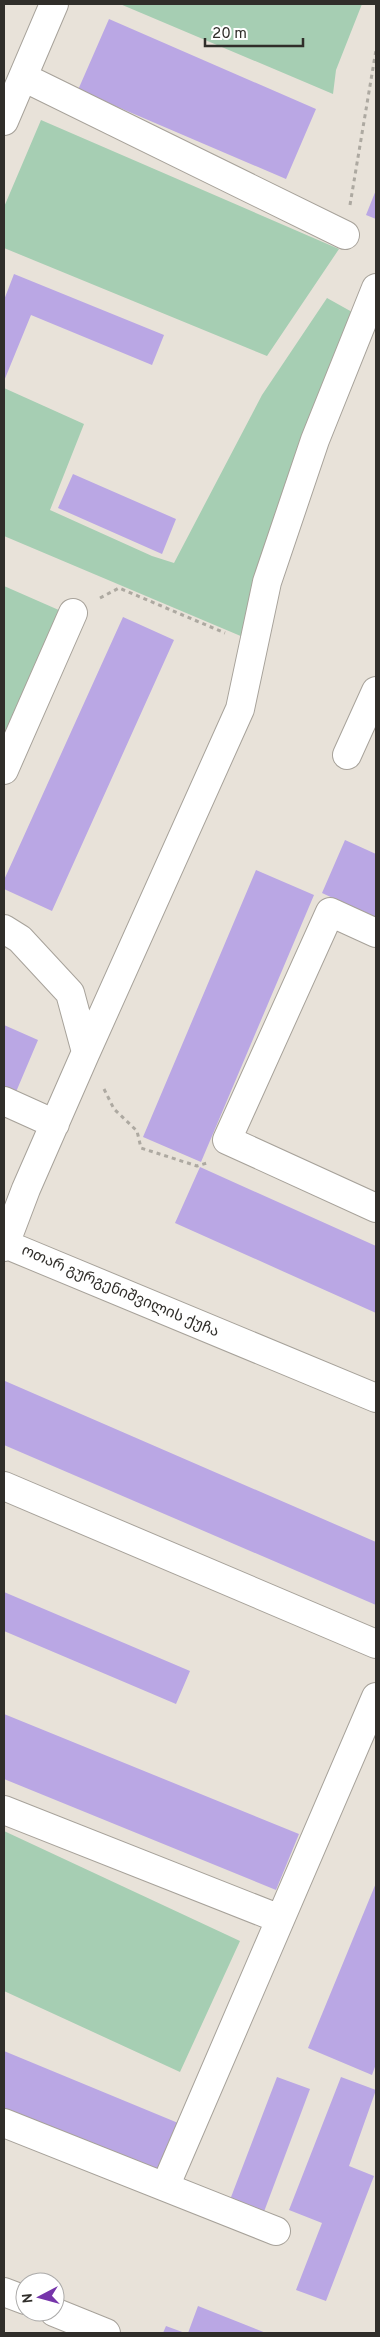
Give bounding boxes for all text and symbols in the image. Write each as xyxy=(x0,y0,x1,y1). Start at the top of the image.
scale bar xyxy=(205,15,302,47)
text: 20 m xyxy=(212,25,247,44)
street label: ოთარ გურგენიშვილის ქუჩა xyxy=(18,1242,222,1342)
north arrow xyxy=(15,2272,65,2322)
text: N xyxy=(20,2292,38,2304)

